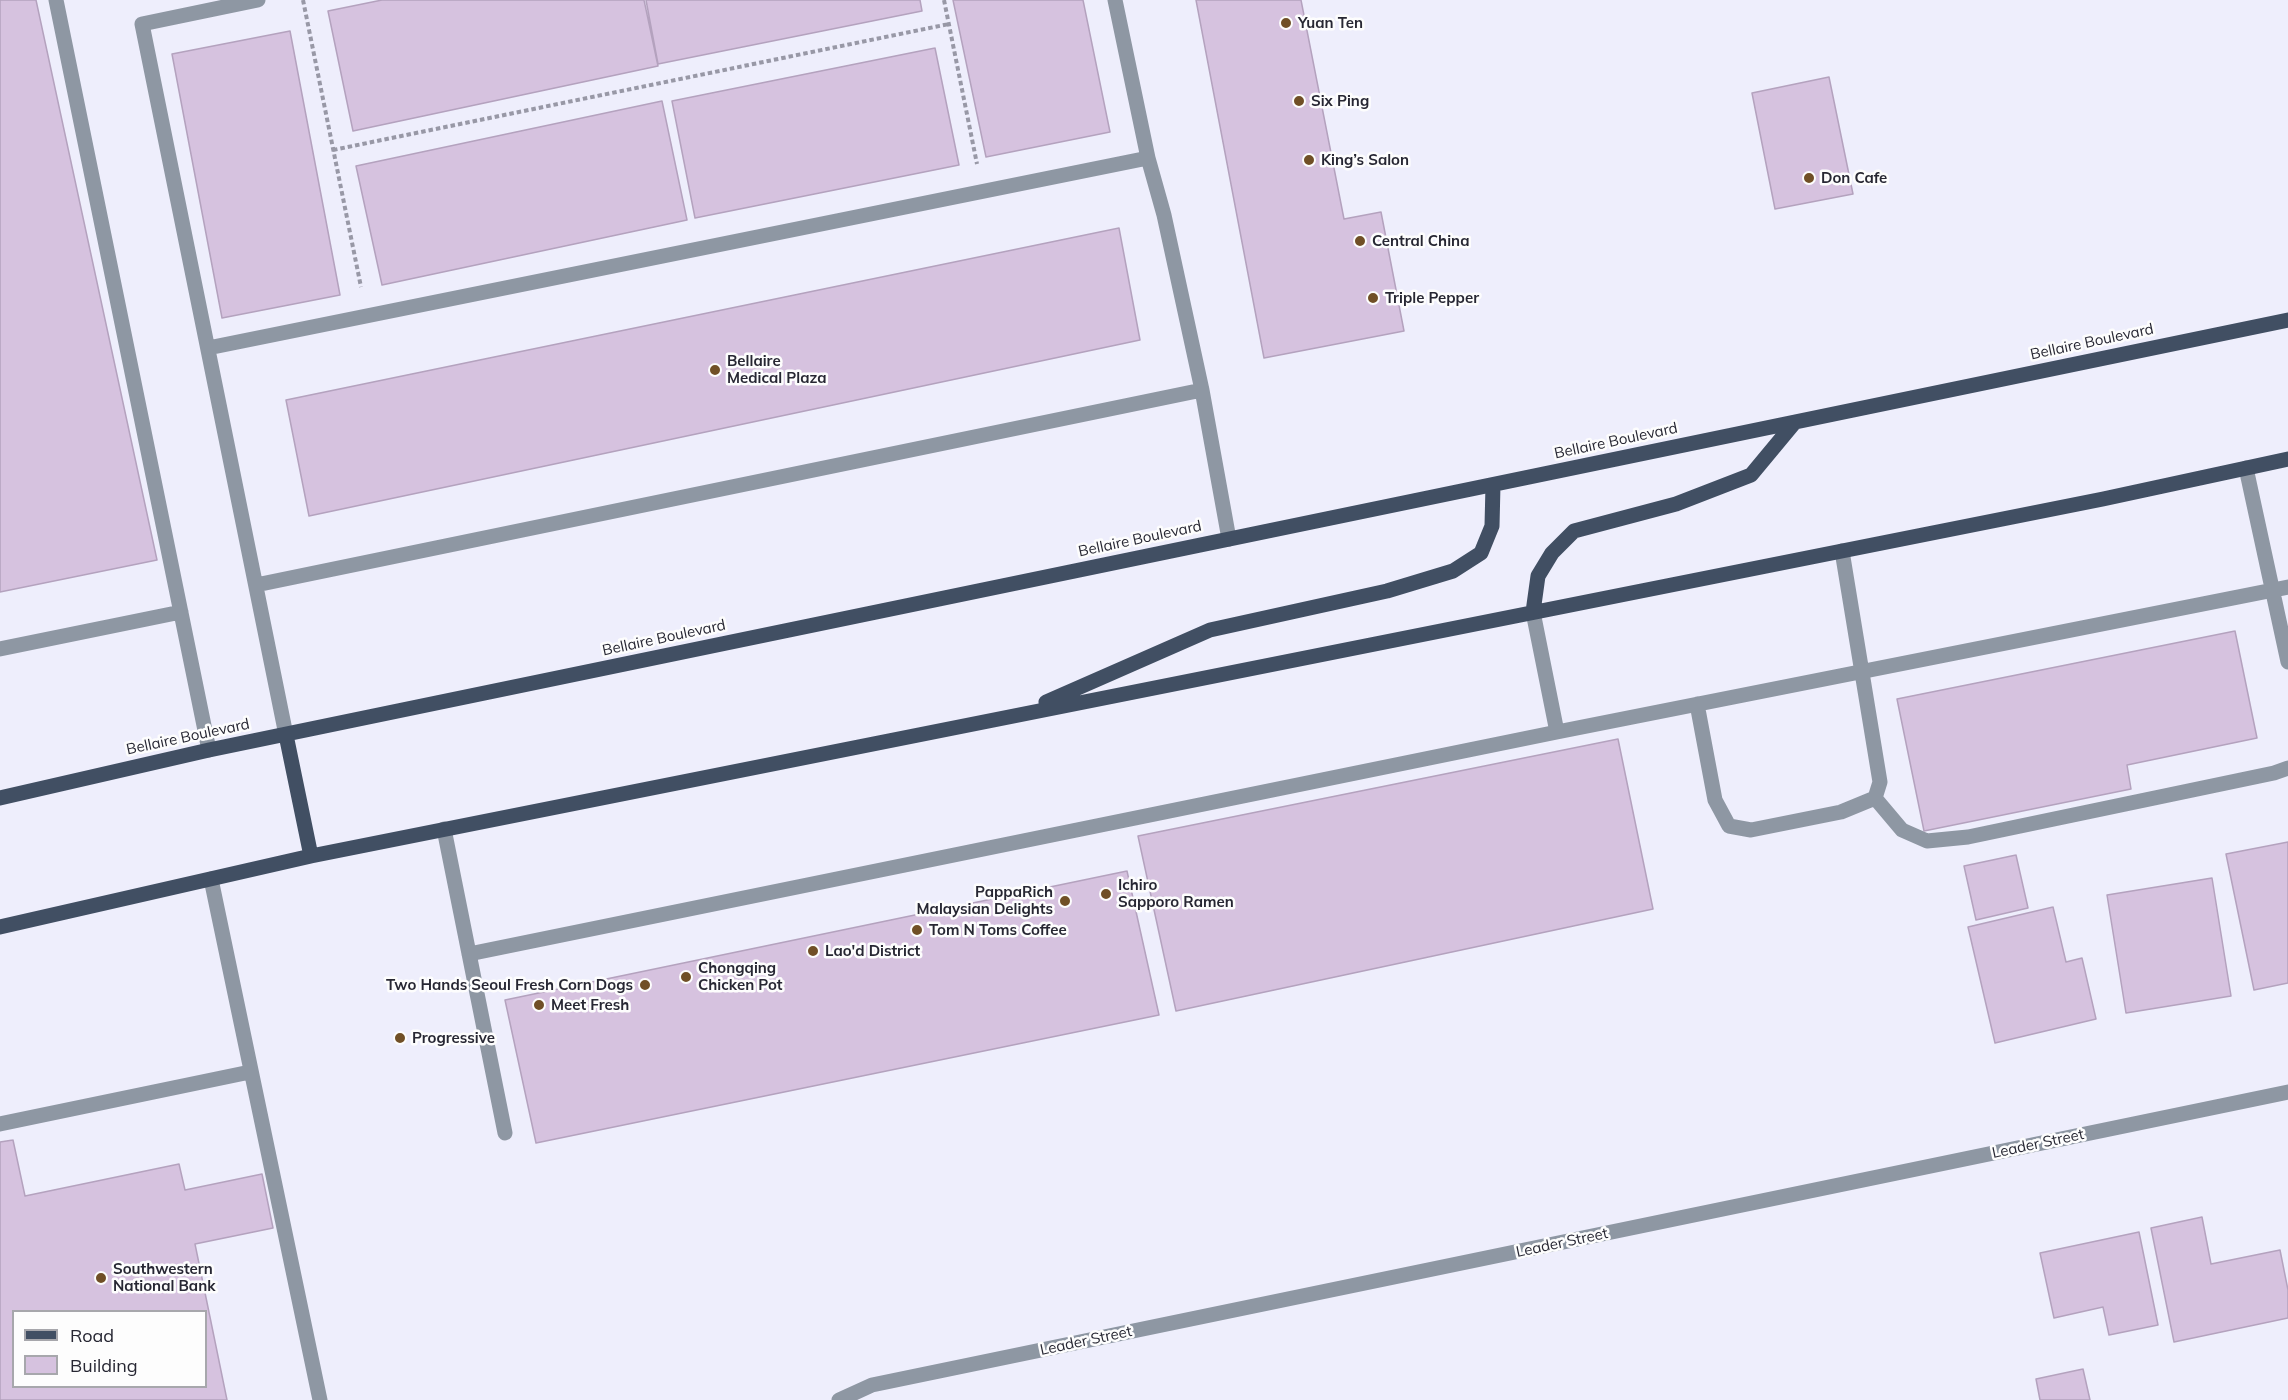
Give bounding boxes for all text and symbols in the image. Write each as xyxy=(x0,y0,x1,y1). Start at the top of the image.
place label: Yuan Ten xyxy=(1298,14,1363,32)
marker: Yuan Ten xyxy=(1279,16,1293,30)
place label: Six Ping xyxy=(1311,92,1369,110)
marker: Six Ping xyxy=(1292,94,1306,108)
place label: King’s Salon xyxy=(1321,151,1409,169)
marker: King’s Salon xyxy=(1302,153,1316,167)
place label: Don Cafe xyxy=(1821,169,1887,187)
marker: Don Cafe xyxy=(1802,171,1816,185)
place label: Central China xyxy=(1372,232,1469,250)
marker: Central China xyxy=(1353,234,1367,248)
place label: Triple Pepper xyxy=(1385,289,1479,307)
marker: Triple Pepper xyxy=(1366,291,1380,305)
street label: Bellaire Boulevard xyxy=(2029,320,2155,364)
place label: Bellaire Medical Plaza xyxy=(727,352,827,387)
marker: Bellaire Medical Plaza xyxy=(708,363,722,377)
street label: Bellaire Boulevard xyxy=(1553,419,1679,463)
street label: Bellaire Boulevard xyxy=(1077,517,1203,561)
street label: Bellaire Boulevard xyxy=(601,616,727,660)
street label: Bellaire Boulevard xyxy=(125,715,251,759)
place label: Ichiro Sapporo Ramen xyxy=(1118,876,1234,911)
place label: PappaRich Malaysian Delights xyxy=(917,883,1053,918)
marker: Ichiro Sapporo Ramen xyxy=(1099,887,1113,901)
marker: PappaRich Malaysian Delights xyxy=(1058,894,1072,908)
place label: Tom N Toms Coffee xyxy=(929,921,1067,939)
marker: Tom N Toms Coffee xyxy=(910,923,924,937)
place label: Lao'd District xyxy=(825,942,920,960)
marker: Lao'd District xyxy=(806,944,820,958)
place label: Chongqing Chicken Pot xyxy=(698,959,782,994)
marker: Chongqing Chicken Pot xyxy=(679,970,693,984)
place label: Two Hands Seoul Fresh Corn Dogs xyxy=(386,976,633,994)
marker: Two Hands Seoul Fresh Corn Dogs xyxy=(638,978,652,992)
place label: Meet Fresh xyxy=(551,996,629,1014)
marker: Meet Fresh xyxy=(532,998,546,1012)
place label: Progressive xyxy=(412,1029,495,1047)
marker: Progressive xyxy=(393,1031,407,1045)
street label: Leader Street xyxy=(1991,1126,2085,1162)
street label: Leader Street xyxy=(1515,1225,1609,1261)
place label: Southwestern National Bank xyxy=(113,1260,215,1295)
marker: Southwestern National Bank xyxy=(94,1271,108,1285)
legend xyxy=(12,1310,207,1388)
street label: Leader Street xyxy=(1039,1323,1133,1359)
text: Road xyxy=(70,1324,114,1347)
text: Building xyxy=(70,1354,138,1377)

